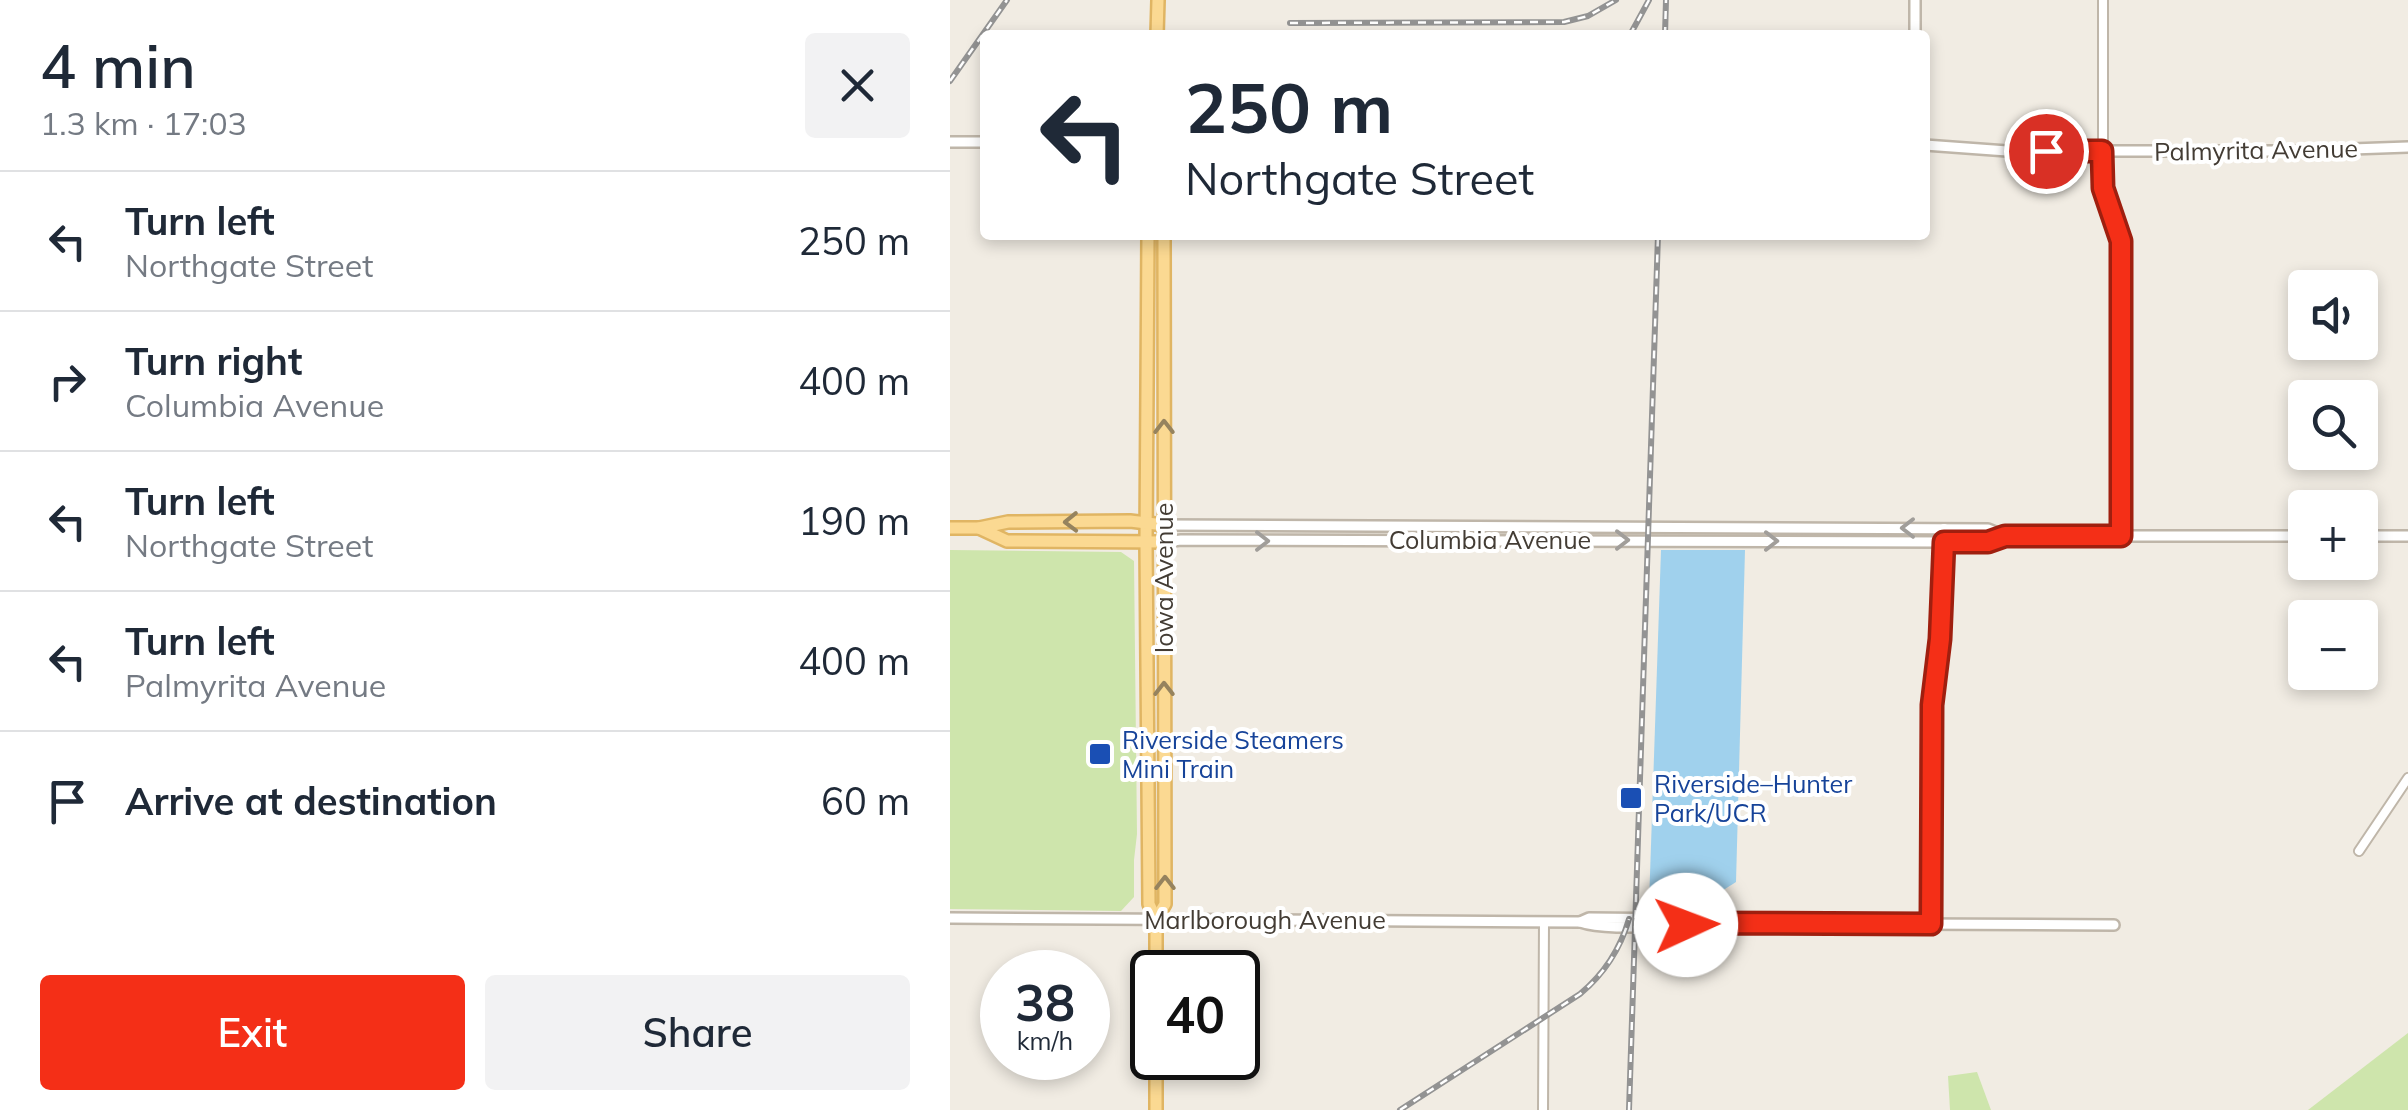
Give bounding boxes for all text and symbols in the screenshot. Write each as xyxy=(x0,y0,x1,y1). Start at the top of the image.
text: 4 min xyxy=(40,28,196,103)
button: close xyxy=(805,33,910,138)
text: 250 m xyxy=(1185,63,1393,151)
icon: left xyxy=(1020,70,1150,200)
text: 1.3 km · 17:03 xyxy=(40,103,247,143)
pin xyxy=(2004,109,2089,194)
icon: arrive xyxy=(2019,124,2074,179)
street label: Palmyrita Avenue xyxy=(2154,132,2358,167)
text: Northgate Street xyxy=(1185,150,1534,206)
text: Turn left xyxy=(125,197,275,245)
icon: left xyxy=(40,214,95,269)
text: 250 m xyxy=(798,217,910,265)
text: Northgate Street xyxy=(125,245,373,285)
map controls xyxy=(2288,270,2378,690)
button: sound xyxy=(2288,270,2378,360)
text: Turn right xyxy=(125,337,302,385)
icon: right xyxy=(40,354,95,409)
text: 400 m xyxy=(798,357,910,405)
button: search xyxy=(2288,380,2378,470)
text: Columbia Avenue xyxy=(125,385,384,425)
one-way arrow xyxy=(1153,419,1175,434)
text: Turn left xyxy=(125,477,275,525)
button: + xyxy=(2288,490,2378,580)
icon: left xyxy=(40,494,95,549)
text: 190 m xyxy=(798,497,910,545)
street label: Iowa Avenue xyxy=(1148,503,1179,653)
one-way arrow xyxy=(1063,511,1079,532)
one-way arrow xyxy=(1899,517,1914,539)
street label: Columbia Avenue xyxy=(1389,524,1591,555)
text: Northgate Street xyxy=(125,525,373,565)
one-way arrow xyxy=(1616,529,1631,551)
one-way arrow xyxy=(1256,530,1271,552)
one-way arrow xyxy=(1764,530,1779,552)
button: − xyxy=(2288,600,2378,690)
text: Turn left xyxy=(125,617,275,665)
icon: left xyxy=(40,634,95,689)
text: 400 m xyxy=(798,637,910,685)
text: Palmyrita Avenue xyxy=(125,665,386,705)
one-way arrow xyxy=(1153,680,1175,696)
place label: Riverside Steamers Mini Train xyxy=(1122,724,1344,784)
marker: Riverside Steamers Mini Train xyxy=(1087,741,1113,767)
place label: Riverside–Hunter Park/UCR xyxy=(1654,768,1852,828)
icon: arrive xyxy=(40,774,95,829)
text: Arrive at destination xyxy=(125,777,497,825)
text: 60 m xyxy=(821,777,910,825)
marker: Riverside–Hunter Park/UCR xyxy=(1618,785,1644,811)
position arrow xyxy=(1634,873,1738,977)
one-way arrow xyxy=(1154,874,1176,890)
street label: Marlborough Avenue xyxy=(1144,904,1386,935)
speed limit sign: 40 xyxy=(1130,950,1260,1080)
text: 38 xyxy=(1015,971,1075,1034)
button: Exit xyxy=(40,975,465,1090)
button: Share xyxy=(485,975,910,1090)
text: km/h xyxy=(1017,1025,1073,1056)

